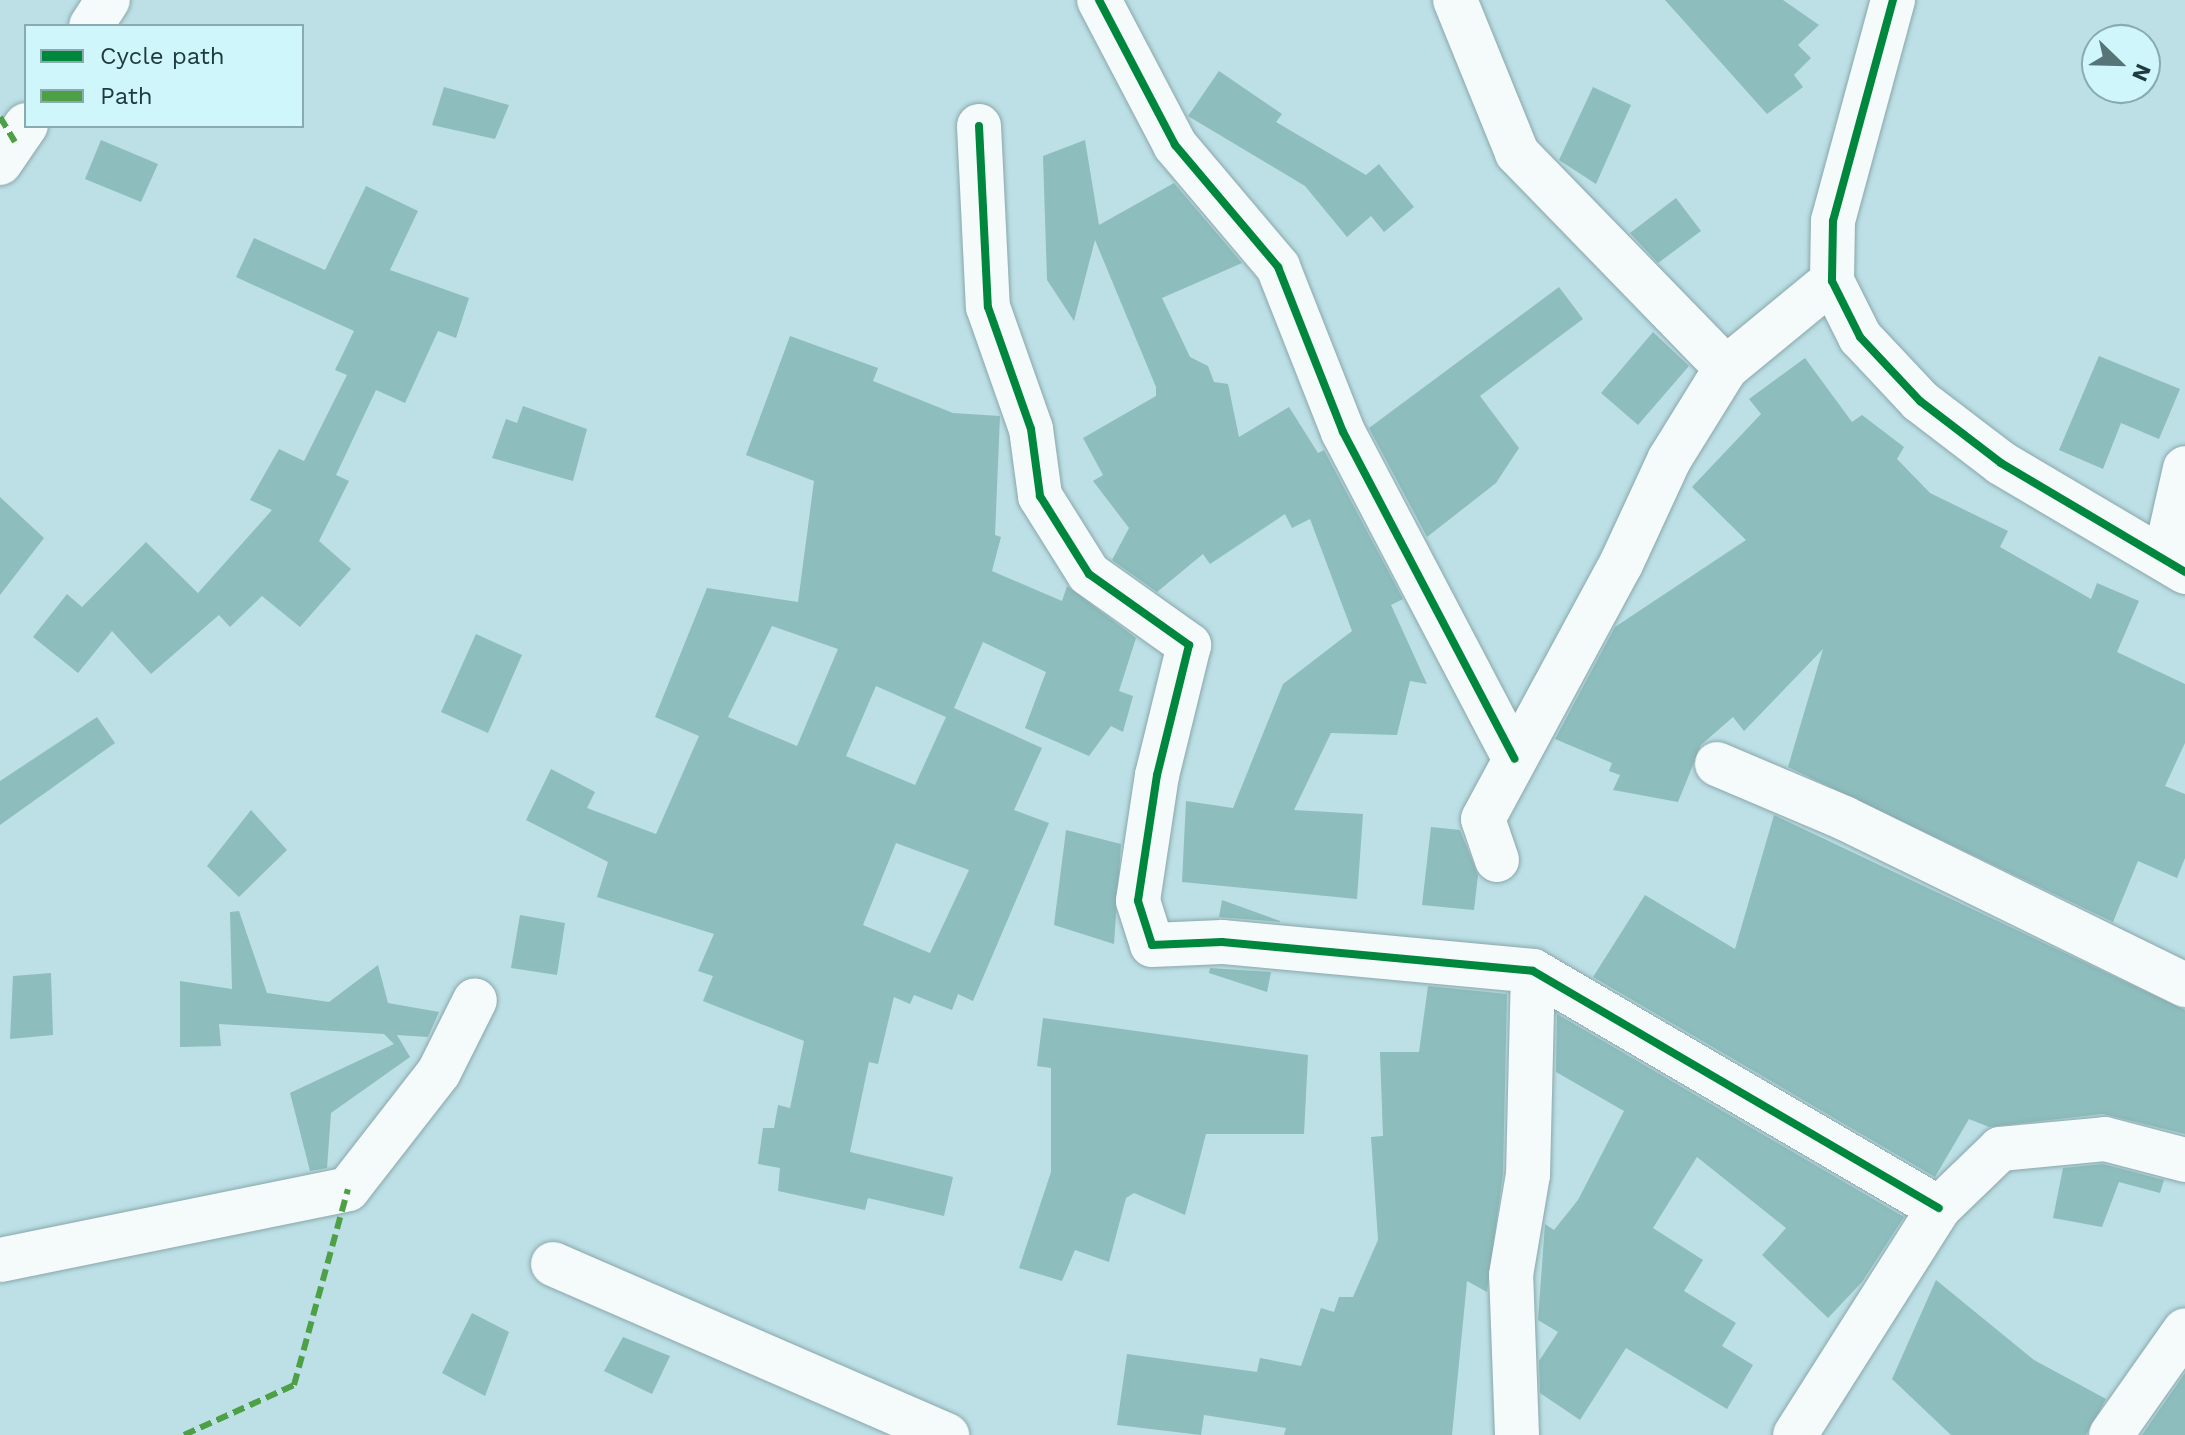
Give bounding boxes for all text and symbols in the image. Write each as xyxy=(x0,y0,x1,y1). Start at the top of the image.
legend xyxy=(24,24,304,128)
north arrow xyxy=(2081,24,2161,104)
text: Cycle path xyxy=(100,42,225,70)
text: N xyxy=(2127,60,2156,85)
text: Path xyxy=(100,82,153,110)

